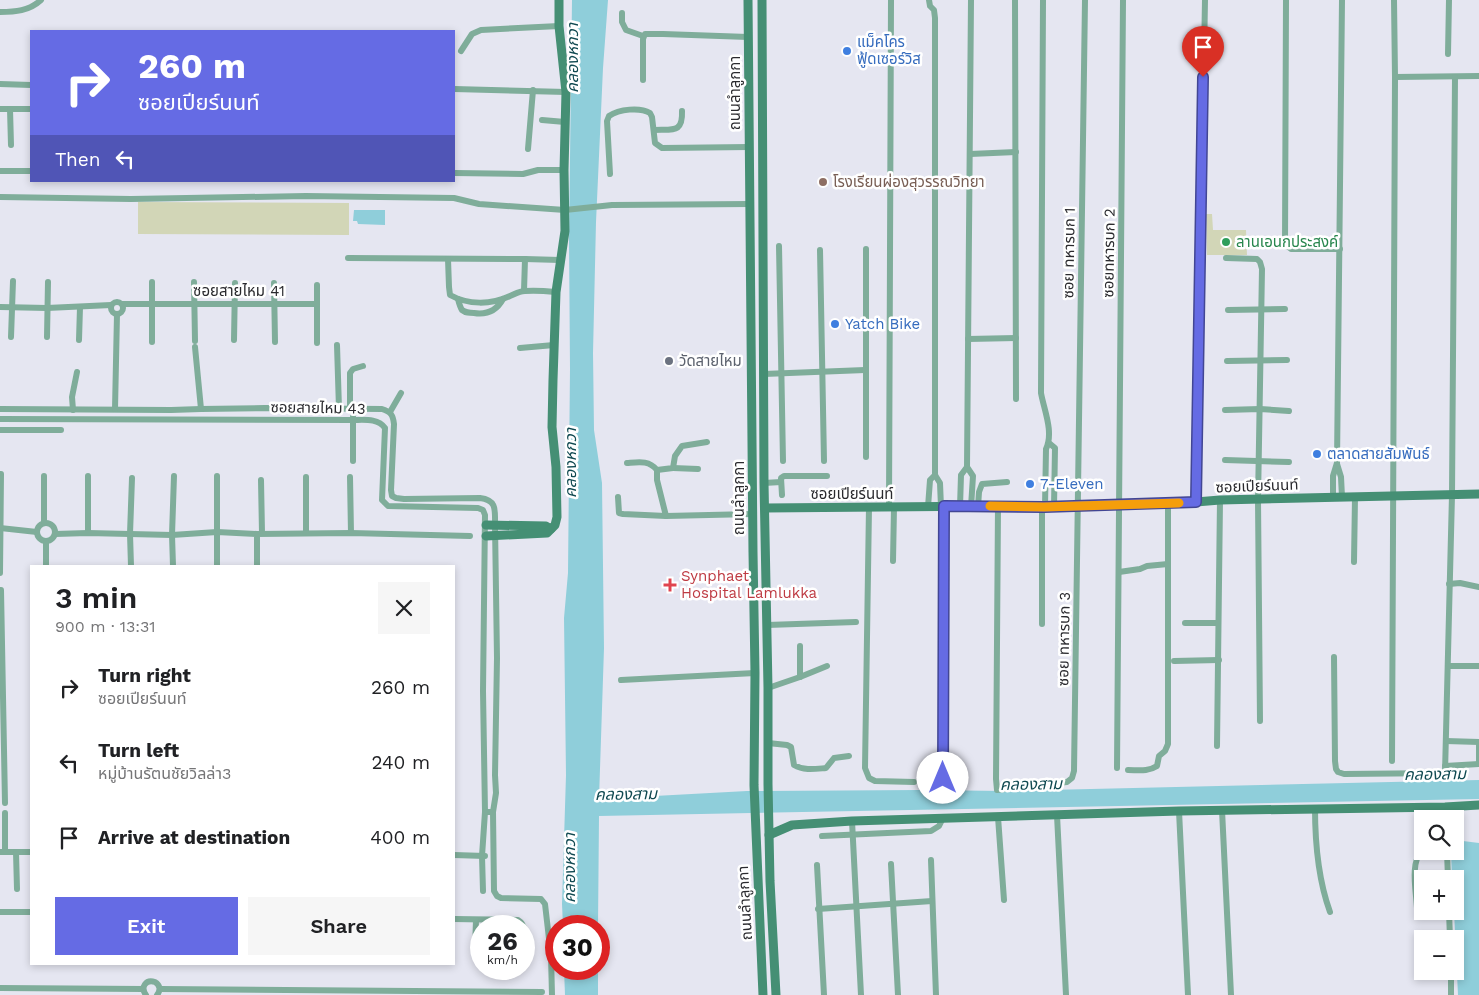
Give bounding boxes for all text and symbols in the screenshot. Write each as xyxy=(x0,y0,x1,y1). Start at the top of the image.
water label: คลองหกวา xyxy=(563,21,582,93)
pin xyxy=(1182,26,1224,77)
place label: แม็คโคร ฟู้ดเซอร์วิส xyxy=(857,33,921,68)
icon: arrive xyxy=(1189,33,1217,61)
text: 260 m xyxy=(138,45,246,87)
marker: แม็คโคร ฟู้ดเซอร์วิส xyxy=(841,45,853,57)
icon: right xyxy=(55,50,120,115)
street label: ถนนลำลูกกา xyxy=(726,56,744,130)
text: ซอยเปียร์นนท์ xyxy=(138,90,260,115)
icon: left xyxy=(111,145,139,173)
text: Then xyxy=(55,148,101,171)
place label: โรงเรียนผ่องสุวรรณวิทยา xyxy=(833,173,985,191)
marker: โรงเรียนผ่องสุวรรณวิทยา xyxy=(817,176,829,188)
street label: ซอย ทหารบก 1 xyxy=(1059,207,1079,299)
street label: ซอยทหารบก 2 xyxy=(1099,208,1119,298)
place label: ลานเอนกประสงค์ xyxy=(1236,233,1338,251)
marker: ลานเอนกประสงค์ xyxy=(1220,236,1232,248)
street label: ซอยสายไหม 41 xyxy=(193,282,285,300)
place label: Yatch Bike xyxy=(845,315,920,333)
marker: Yatch Bike xyxy=(829,318,841,330)
place label: วัดสายไหม xyxy=(679,352,742,370)
marker: วัดสายไหม xyxy=(663,355,675,367)
street label: ซอยสายไหม 43 xyxy=(270,398,366,418)
water label: คลองหกวา xyxy=(561,426,580,498)
place label: ตลาดสายสัมพันธ์ xyxy=(1327,445,1430,463)
marker: ตลาดสายสัมพันธ์ xyxy=(1311,448,1323,460)
street label: ถนนลำลูกกา xyxy=(730,461,748,535)
place label: 7-Eleven xyxy=(1040,475,1104,493)
street label: ซอยเปียร์นนท์ xyxy=(1215,476,1299,496)
marker: 7-Eleven xyxy=(1024,478,1036,490)
street label: ซอยเปียร์นนท์ xyxy=(811,485,893,503)
place label: Synphaet Hospital Lamlukka xyxy=(681,567,818,602)
marker: Synphaet Hospital Lamlukka xyxy=(663,578,677,592)
text: 3 min xyxy=(55,580,137,615)
button: close xyxy=(378,582,430,634)
street label: ซอย ทหารบก 3 xyxy=(1054,592,1074,686)
text: 900 m · 13:31 xyxy=(55,617,156,636)
text: Turn right xyxy=(98,664,191,687)
icon: right xyxy=(55,674,83,702)
text: 260 m xyxy=(371,676,430,699)
text: ซอยเปียร์นนท์ xyxy=(98,689,186,708)
text: Turn left xyxy=(98,739,179,762)
icon: left xyxy=(55,749,83,777)
text: 240 m xyxy=(371,751,430,774)
position arrow xyxy=(916,751,968,803)
text: หมู่บ้านรัตนชัยวิลล่า3 xyxy=(98,764,231,783)
water label: คลองสาม xyxy=(1404,764,1467,784)
water label: คลองสาม xyxy=(1000,774,1063,794)
water label: คลองสาม xyxy=(595,784,658,804)
map controls xyxy=(1414,810,1464,980)
button: search xyxy=(1414,810,1464,860)
icon: arrive xyxy=(55,824,83,852)
text: Arrive at destination xyxy=(98,826,290,849)
text: 400 m xyxy=(370,826,430,849)
water label: คลองหกวา xyxy=(560,831,579,903)
street label: ถนนลำลูกกา xyxy=(734,865,756,941)
button: + xyxy=(1414,870,1464,920)
button: Exit xyxy=(55,897,238,955)
button: Share xyxy=(248,897,430,955)
speed limit sign: 30 xyxy=(545,915,610,980)
text: 26 xyxy=(487,927,518,956)
button: − xyxy=(1414,930,1464,980)
text: km/h xyxy=(487,953,518,967)

